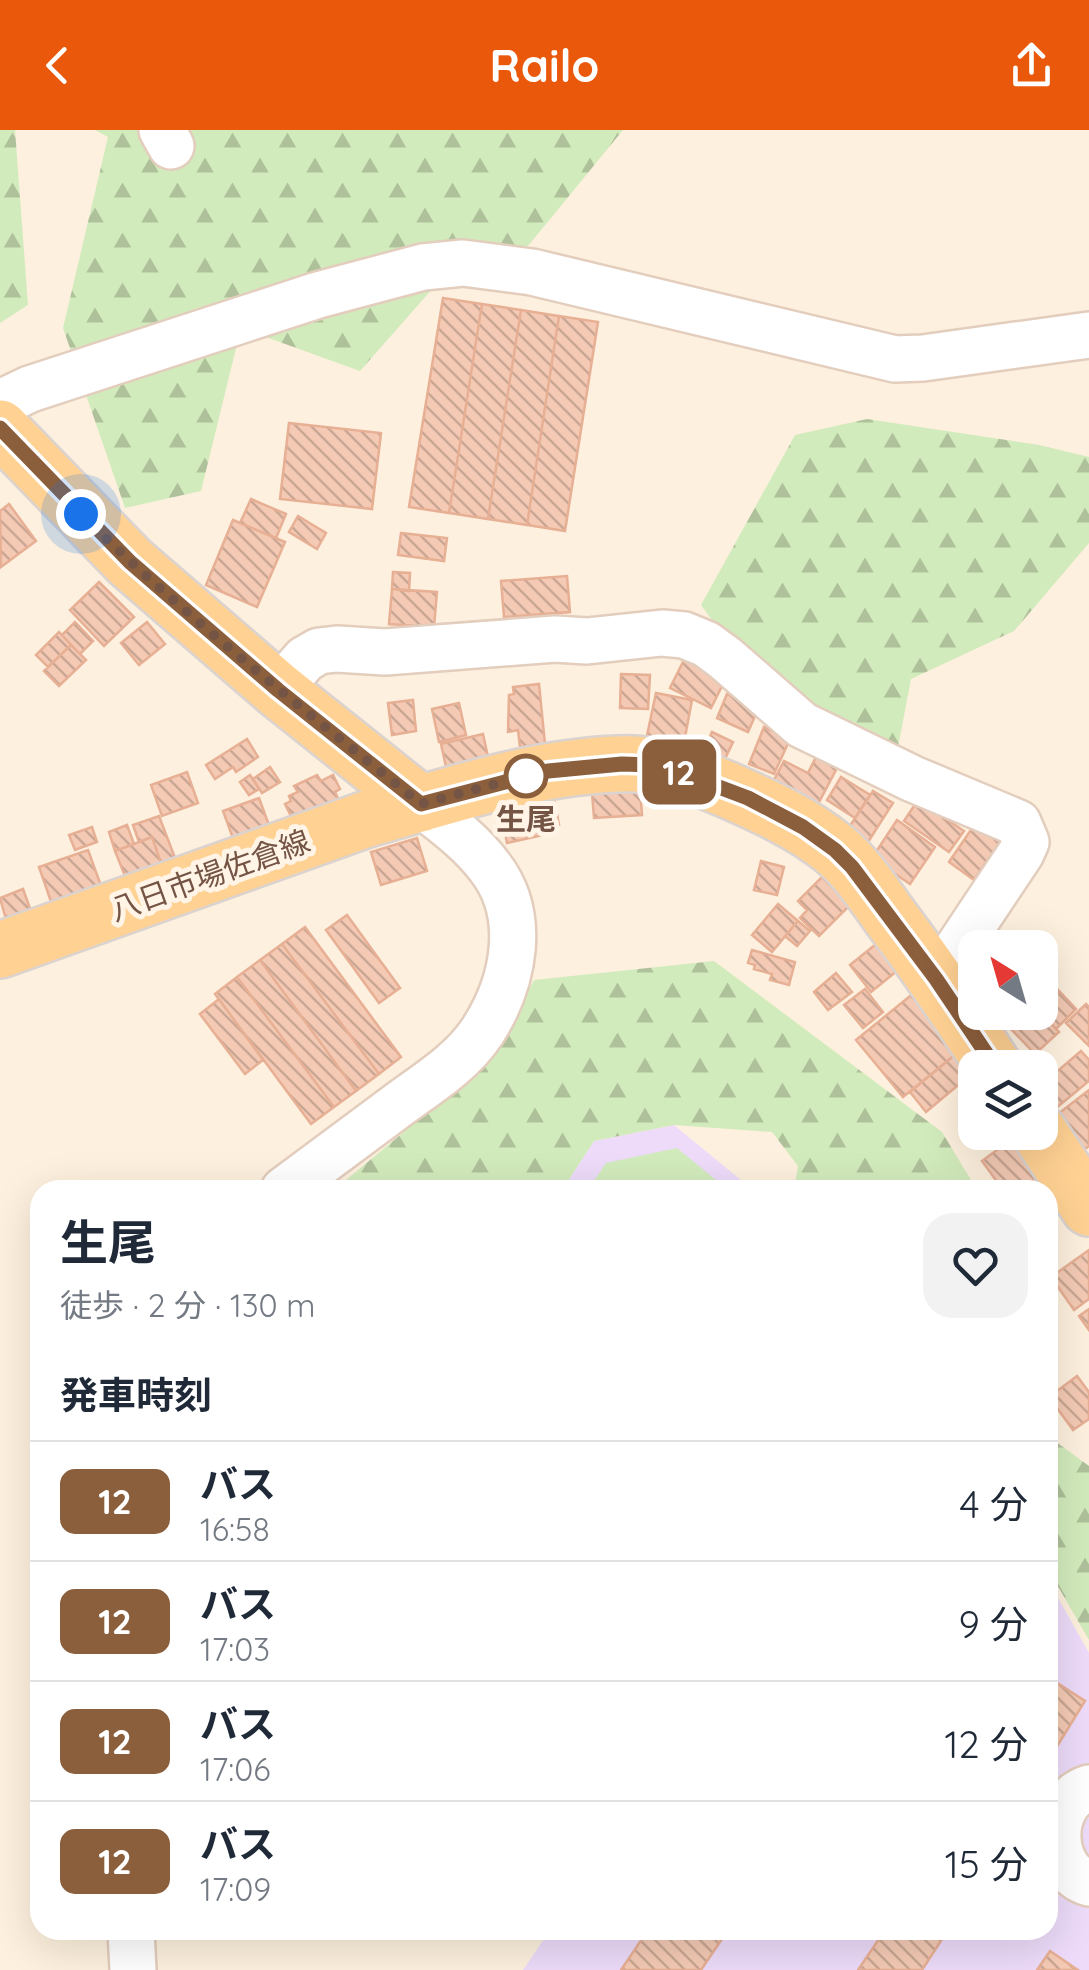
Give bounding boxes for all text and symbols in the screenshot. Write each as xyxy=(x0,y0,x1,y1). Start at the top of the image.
text: Railo xyxy=(490,37,599,93)
icon: back xyxy=(30,38,85,93)
icon: share xyxy=(1004,38,1059,93)
your location xyxy=(56,489,106,539)
line badge: 12 xyxy=(634,740,724,804)
text: 12 xyxy=(662,750,696,794)
marker: 生尾 xyxy=(505,755,547,797)
place label: 生尾 xyxy=(496,800,556,838)
street label: 八日市場佐倉線 xyxy=(104,821,315,929)
north arrow xyxy=(958,930,1058,1030)
map controls xyxy=(958,930,1058,1150)
button: layers xyxy=(958,1050,1058,1150)
text: 生尾 xyxy=(60,1212,156,1272)
button: heart xyxy=(923,1213,1028,1318)
text: 徒歩 · 2 分 · 130 m xyxy=(60,1285,315,1325)
text: 発車時刻 xyxy=(60,1371,212,1419)
text: バス xyxy=(200,1460,276,1508)
text: 12 xyxy=(98,1479,132,1523)
text: 4 分 xyxy=(960,1480,1028,1528)
text: 16:58 xyxy=(200,1509,270,1549)
text: バス xyxy=(200,1580,276,1628)
text: 12 xyxy=(98,1599,132,1643)
text: 9 分 xyxy=(958,1600,1028,1648)
text: 17:03 xyxy=(200,1629,270,1669)
text: バス xyxy=(200,1700,276,1748)
text: 12 xyxy=(98,1719,132,1763)
text: 12 分 xyxy=(945,1720,1028,1768)
text: 17:06 xyxy=(200,1749,271,1789)
text: バス xyxy=(200,1820,276,1868)
text: 12 xyxy=(98,1839,132,1883)
text: 15 分 xyxy=(945,1840,1028,1888)
text: 17:09 xyxy=(200,1869,271,1909)

